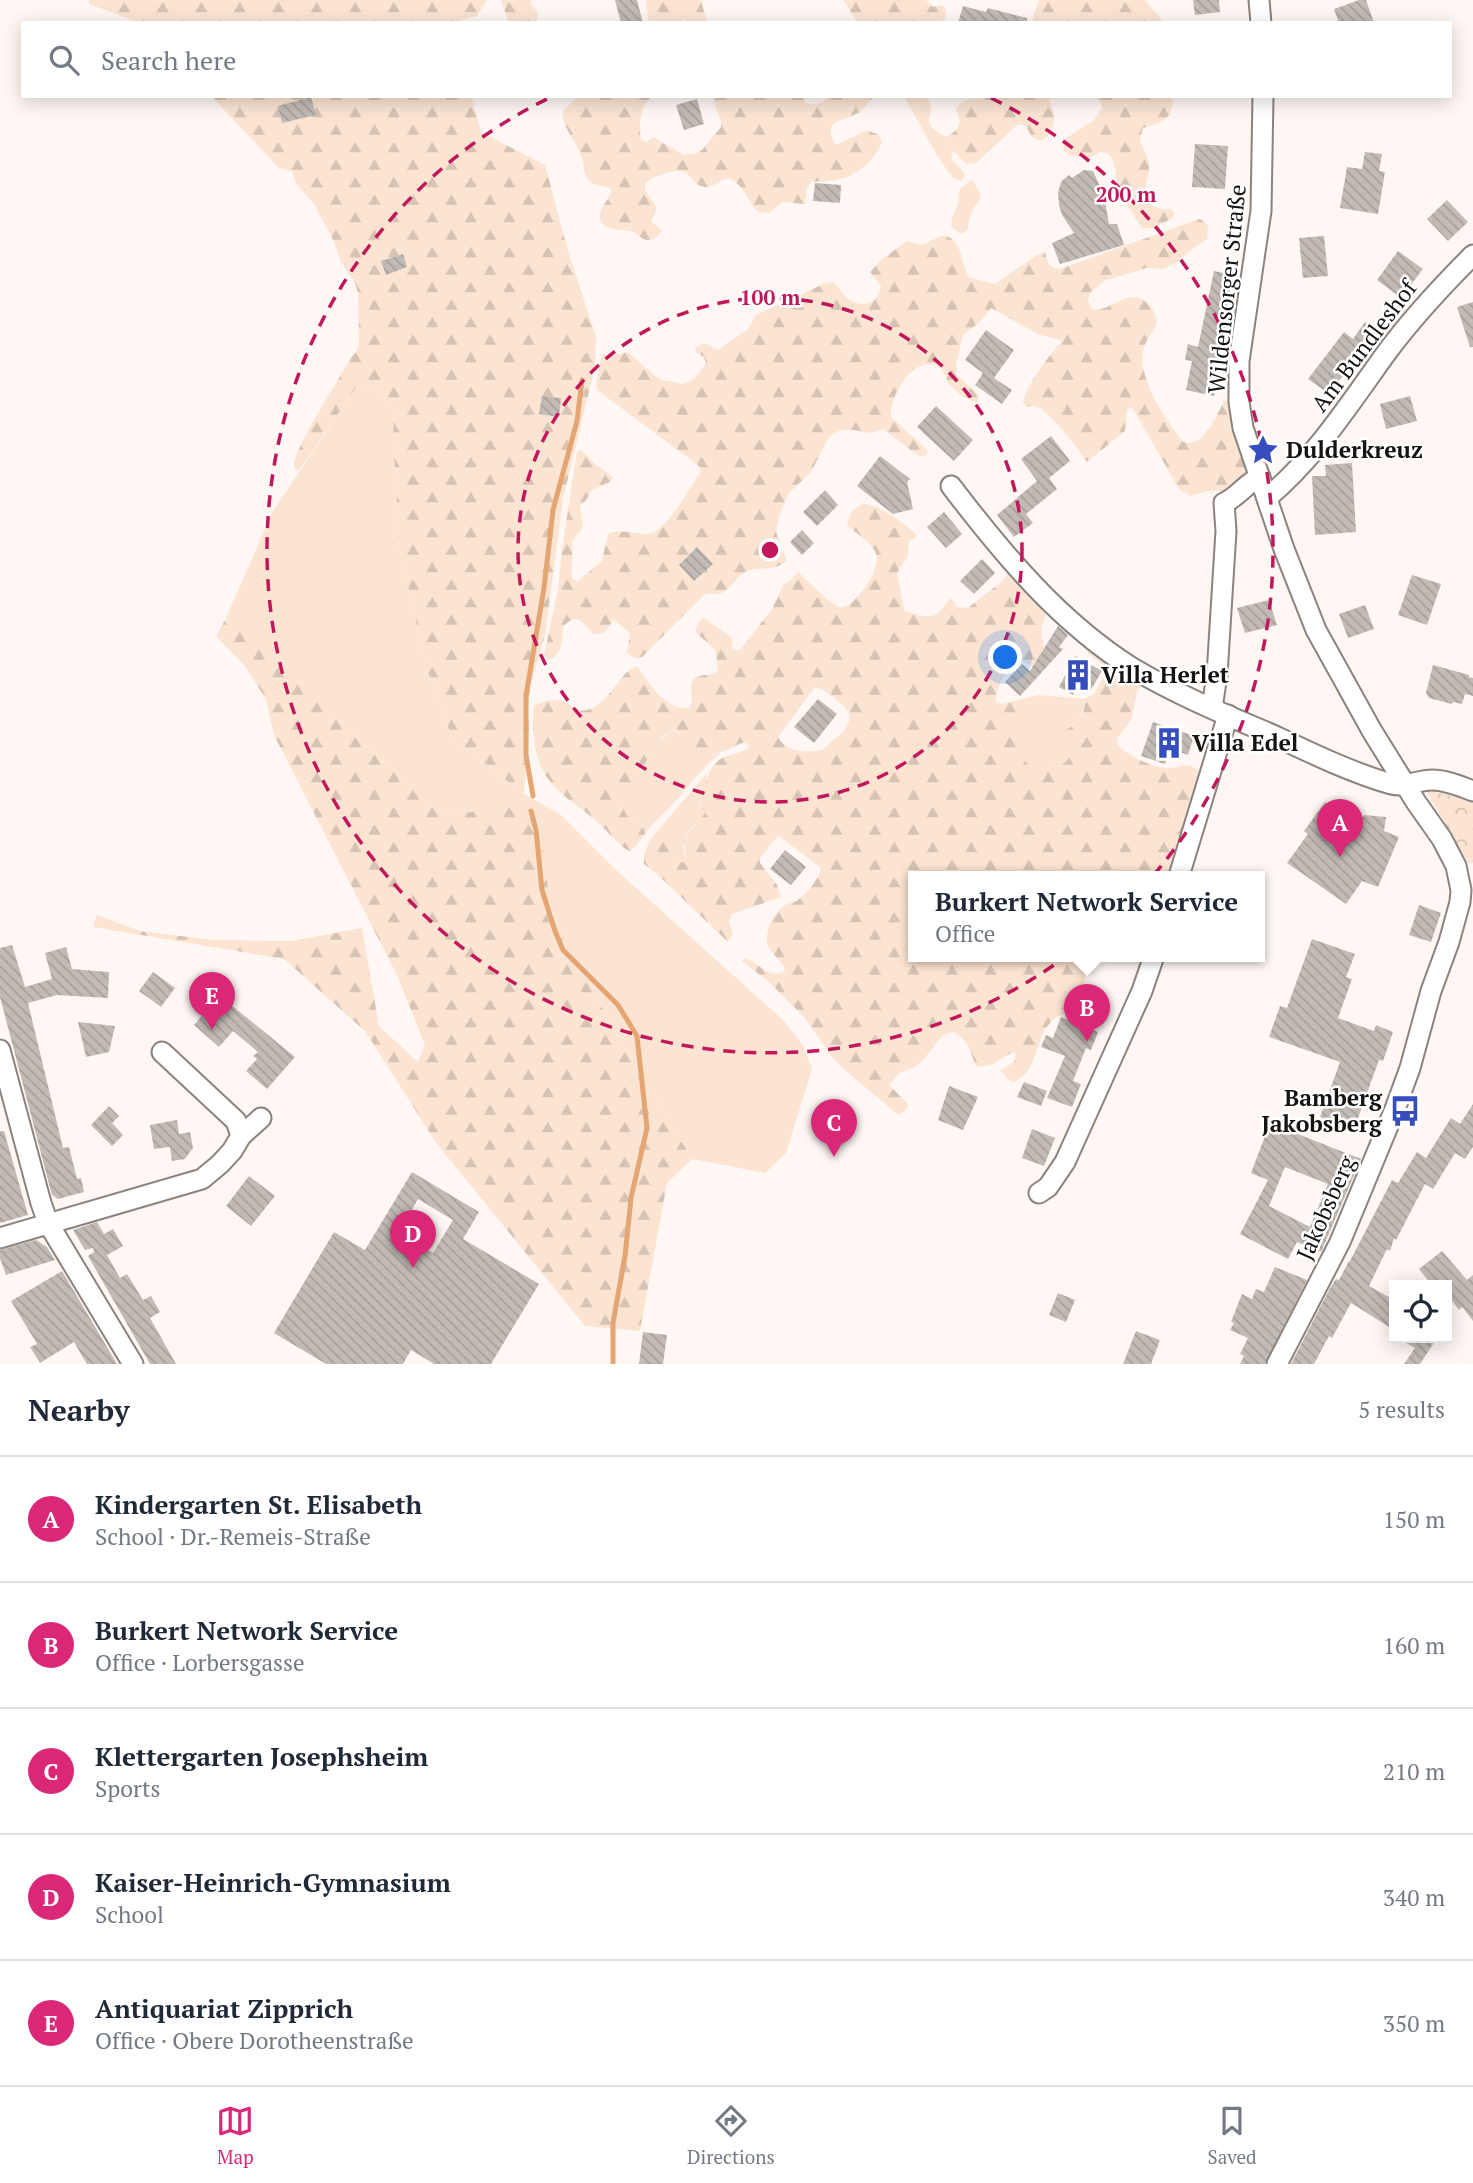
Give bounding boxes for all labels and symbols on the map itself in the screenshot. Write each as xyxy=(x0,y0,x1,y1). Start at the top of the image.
text: 200 m xyxy=(1096,180,1157,208)
street label: Wildensorger Straße xyxy=(1200,183,1253,395)
street label: Am Bundleshof xyxy=(1304,272,1425,418)
text: 100 m xyxy=(740,283,801,311)
place icon: Dulderkreuz xyxy=(1246,433,1280,467)
place label: Dulderkreuz xyxy=(1286,434,1423,465)
centre of rings xyxy=(758,538,782,562)
your location xyxy=(988,640,1022,674)
building icon: Villa Herlet xyxy=(1061,658,1095,692)
place label: Villa Herlet xyxy=(1101,659,1229,690)
building icon: Villa Edel xyxy=(1152,726,1186,760)
place label: Villa Edel xyxy=(1192,727,1299,758)
pin: A xyxy=(1317,799,1363,857)
pin: E xyxy=(189,972,235,1030)
pin: B xyxy=(1064,984,1110,1042)
place label: Bamberg Jakobsberg xyxy=(1261,1082,1383,1139)
bus stop icon: Bamberg Jakobsberg xyxy=(1388,1094,1422,1128)
pin: C xyxy=(811,1099,857,1157)
street label: Jakobsberg xyxy=(1289,1150,1363,1265)
pin: D xyxy=(390,1210,436,1268)

